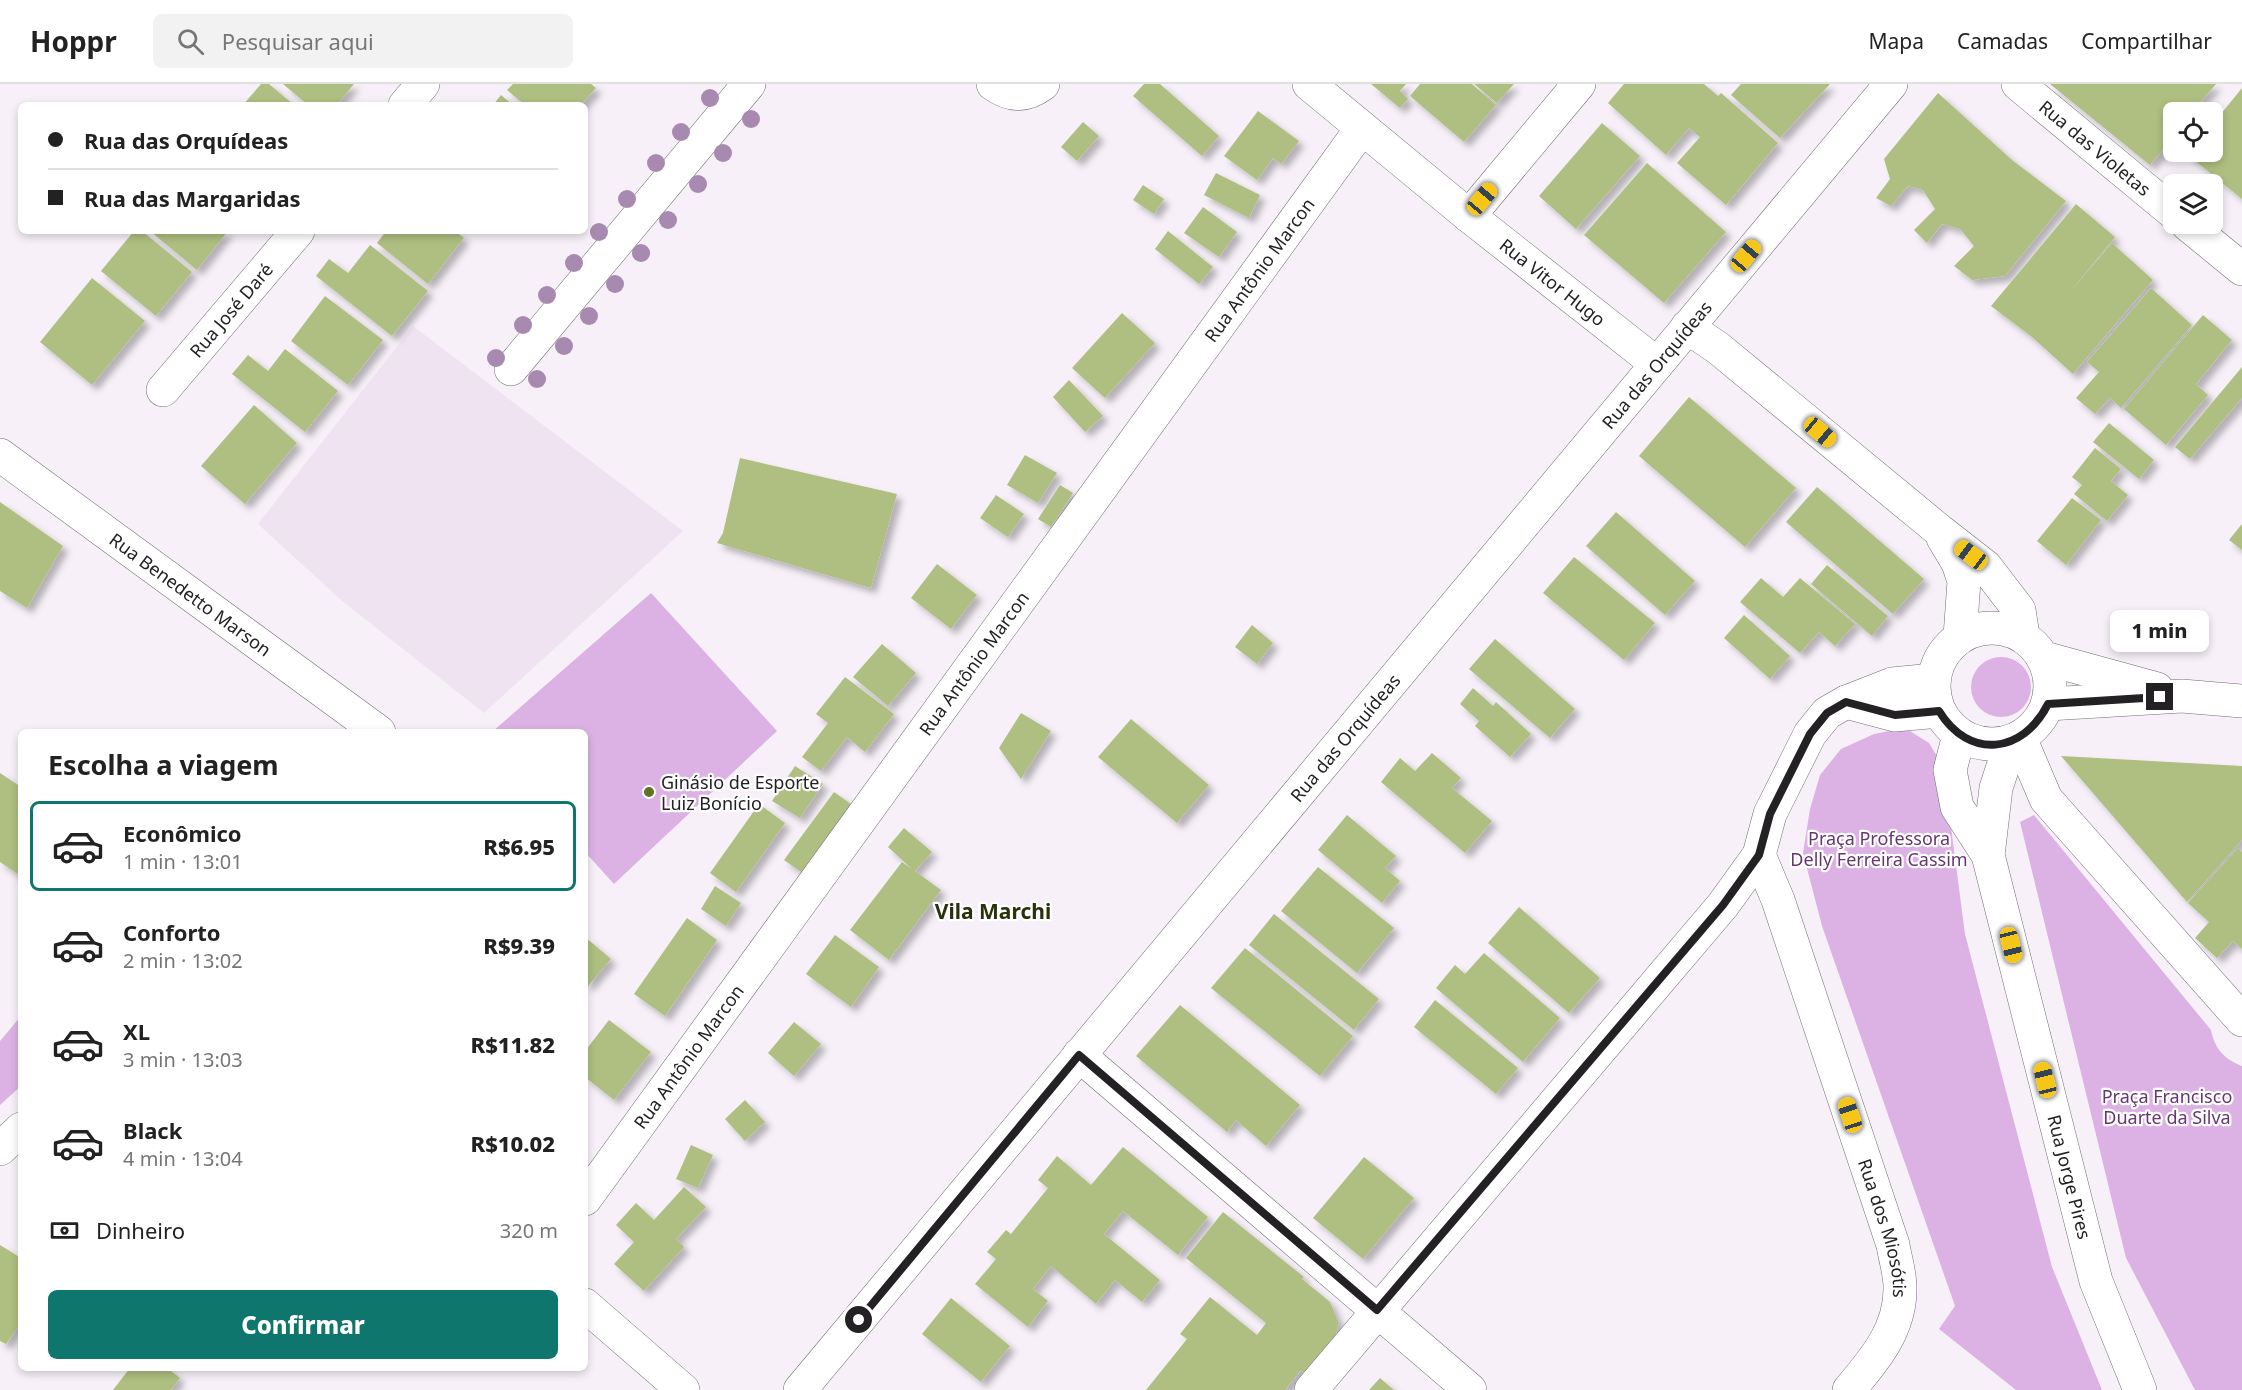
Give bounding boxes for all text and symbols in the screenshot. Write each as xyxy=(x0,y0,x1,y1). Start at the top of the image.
search box xyxy=(153,14,573,68)
text: Hoppr xyxy=(30,22,117,60)
icon: search xyxy=(174,25,207,58)
text: Pesquisar aqui xyxy=(222,26,374,56)
text: Mapa xyxy=(1868,27,1924,55)
text: Camadas xyxy=(1957,27,2048,55)
text: Compartilhar xyxy=(2081,27,2212,55)
street label: Rua das Violetas xyxy=(2034,94,2156,201)
map controls xyxy=(2163,102,2223,234)
button: locate xyxy=(2163,102,2223,162)
text: Rua das Orquídeas xyxy=(84,125,288,155)
button: layers xyxy=(2163,174,2223,234)
car xyxy=(1464,179,1500,219)
text: Rua das Margaridas xyxy=(84,183,301,213)
street label: Rua Antônio Marcon xyxy=(1199,193,1320,347)
street label: Rua Vitor Hugo xyxy=(1495,233,1611,331)
car xyxy=(1728,236,1764,276)
street label: Rua José Daré xyxy=(184,258,278,362)
street label: Rua das Orquídeas xyxy=(1596,296,1717,434)
car xyxy=(1800,414,1840,450)
street label: Rua Benedetto Marson xyxy=(105,527,276,661)
car xyxy=(1951,537,1991,573)
street label: Rua Antônio Marcon xyxy=(913,586,1034,740)
callout: 1 min xyxy=(2110,610,2210,652)
text: 1 min xyxy=(2132,617,2187,644)
street label: Rua das Orquídeas xyxy=(1285,669,1405,807)
route end xyxy=(2146,683,2173,710)
text: Escolha a viagem xyxy=(48,746,279,783)
place label: Ginásio de Esporte Luiz Bonício xyxy=(661,770,819,815)
marker: Ginásio de Esporte Luiz Bonício xyxy=(642,785,656,799)
text: Econômico xyxy=(123,818,242,848)
icon: car xyxy=(51,819,105,873)
park label: Praça Professora Delly Ferreira Cassim xyxy=(1790,826,1968,871)
text: R$6.95 xyxy=(483,831,555,861)
text: 1 min · 13:01 xyxy=(123,848,243,875)
district label: Vila Marchi xyxy=(935,897,1051,925)
text: Conforto xyxy=(123,917,221,947)
icon: car xyxy=(51,918,105,972)
car xyxy=(1998,925,2024,965)
text: R$9.39 xyxy=(483,930,555,960)
text: 2 min · 13:02 xyxy=(123,947,243,974)
street label: Rua Antônio Marcon xyxy=(628,980,749,1133)
text: XL xyxy=(123,1016,150,1046)
icon: car xyxy=(51,1017,105,1071)
text: R$11.82 xyxy=(471,1029,555,1059)
text: 3 min · 13:03 xyxy=(123,1046,243,1073)
car xyxy=(2032,1060,2058,1100)
park label: Praça Francisco Duarte da Silva xyxy=(2102,1084,2232,1129)
car xyxy=(1836,1095,1864,1135)
street label: Rua Jorge Pires xyxy=(2042,1112,2097,1242)
text: Black xyxy=(123,1115,182,1145)
icon: car xyxy=(51,1116,105,1170)
text: R$10.02 xyxy=(471,1128,555,1158)
text: 4 min · 13:04 xyxy=(123,1145,243,1172)
street label: Rua dos Miosótis xyxy=(1853,1156,1912,1298)
icon: cash xyxy=(48,1214,81,1247)
text: Dinheiro xyxy=(96,1215,185,1245)
text: 320 m xyxy=(500,1217,558,1244)
button: Confirmar xyxy=(48,1290,558,1359)
route start xyxy=(845,1306,872,1333)

